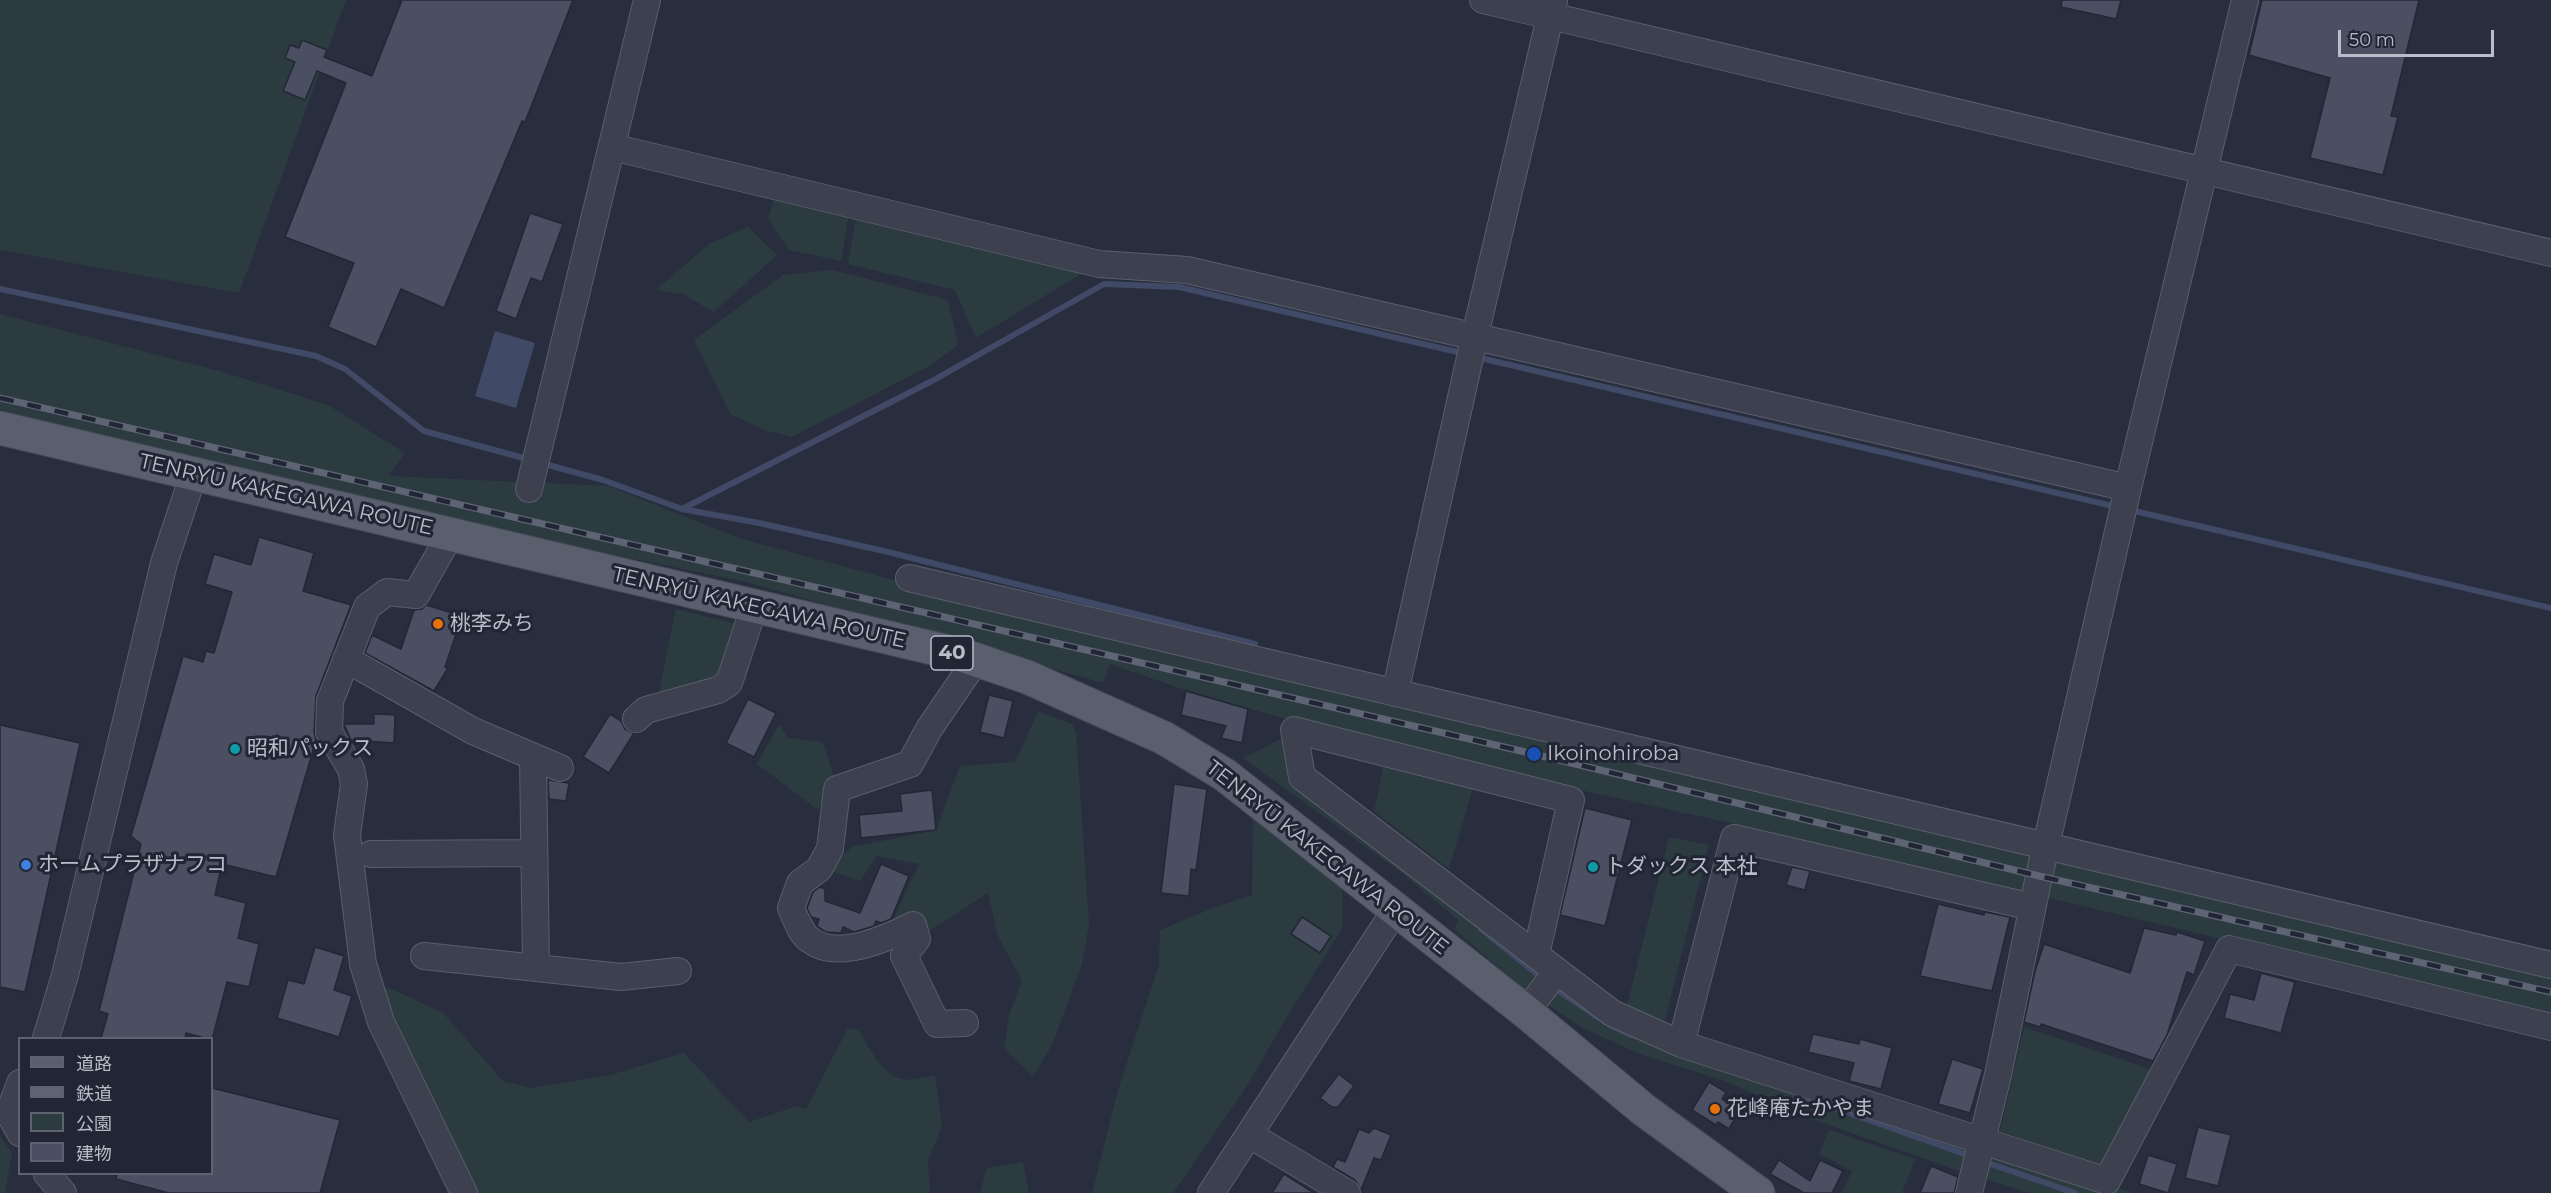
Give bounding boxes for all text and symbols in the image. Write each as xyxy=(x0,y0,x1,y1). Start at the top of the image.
scale bar xyxy=(2341,18,2497,56)
text: 50 m xyxy=(2349,29,2395,51)
street label: TENRYŪ KAKEGAWA ROUTE xyxy=(137,449,435,541)
street label: TENRYŪ KAKEGAWA ROUTE xyxy=(610,562,908,654)
place label: 桃李みち xyxy=(450,611,534,637)
marker: 桃李みち xyxy=(431,617,445,631)
road number: 40 xyxy=(931,636,973,670)
place label: 昭和パックス xyxy=(247,736,373,762)
place label: Ikoinohiroba xyxy=(1547,741,1679,767)
marker: 昭和パックス xyxy=(228,742,242,756)
marker: Ikoinohiroba xyxy=(1525,745,1543,763)
street label: TENRYŪ KAKEGAWA ROUTE xyxy=(1201,756,1453,960)
place label: ホームプラザナフコ xyxy=(38,852,227,878)
place label: トダックス 本社 xyxy=(1605,854,1758,880)
marker: ホームプラザナフコ xyxy=(19,858,33,872)
marker: トダックス 本社 xyxy=(1586,860,1600,874)
legend xyxy=(18,1037,213,1175)
text: 道路 xyxy=(76,1053,112,1075)
text: 鉄道 xyxy=(76,1083,112,1105)
place label: 花峰庵たかやま xyxy=(1727,1096,1874,1122)
marker: 花峰庵たかやま xyxy=(1708,1102,1722,1116)
text: 公園 xyxy=(76,1113,112,1135)
text: 建物 xyxy=(76,1143,112,1165)

